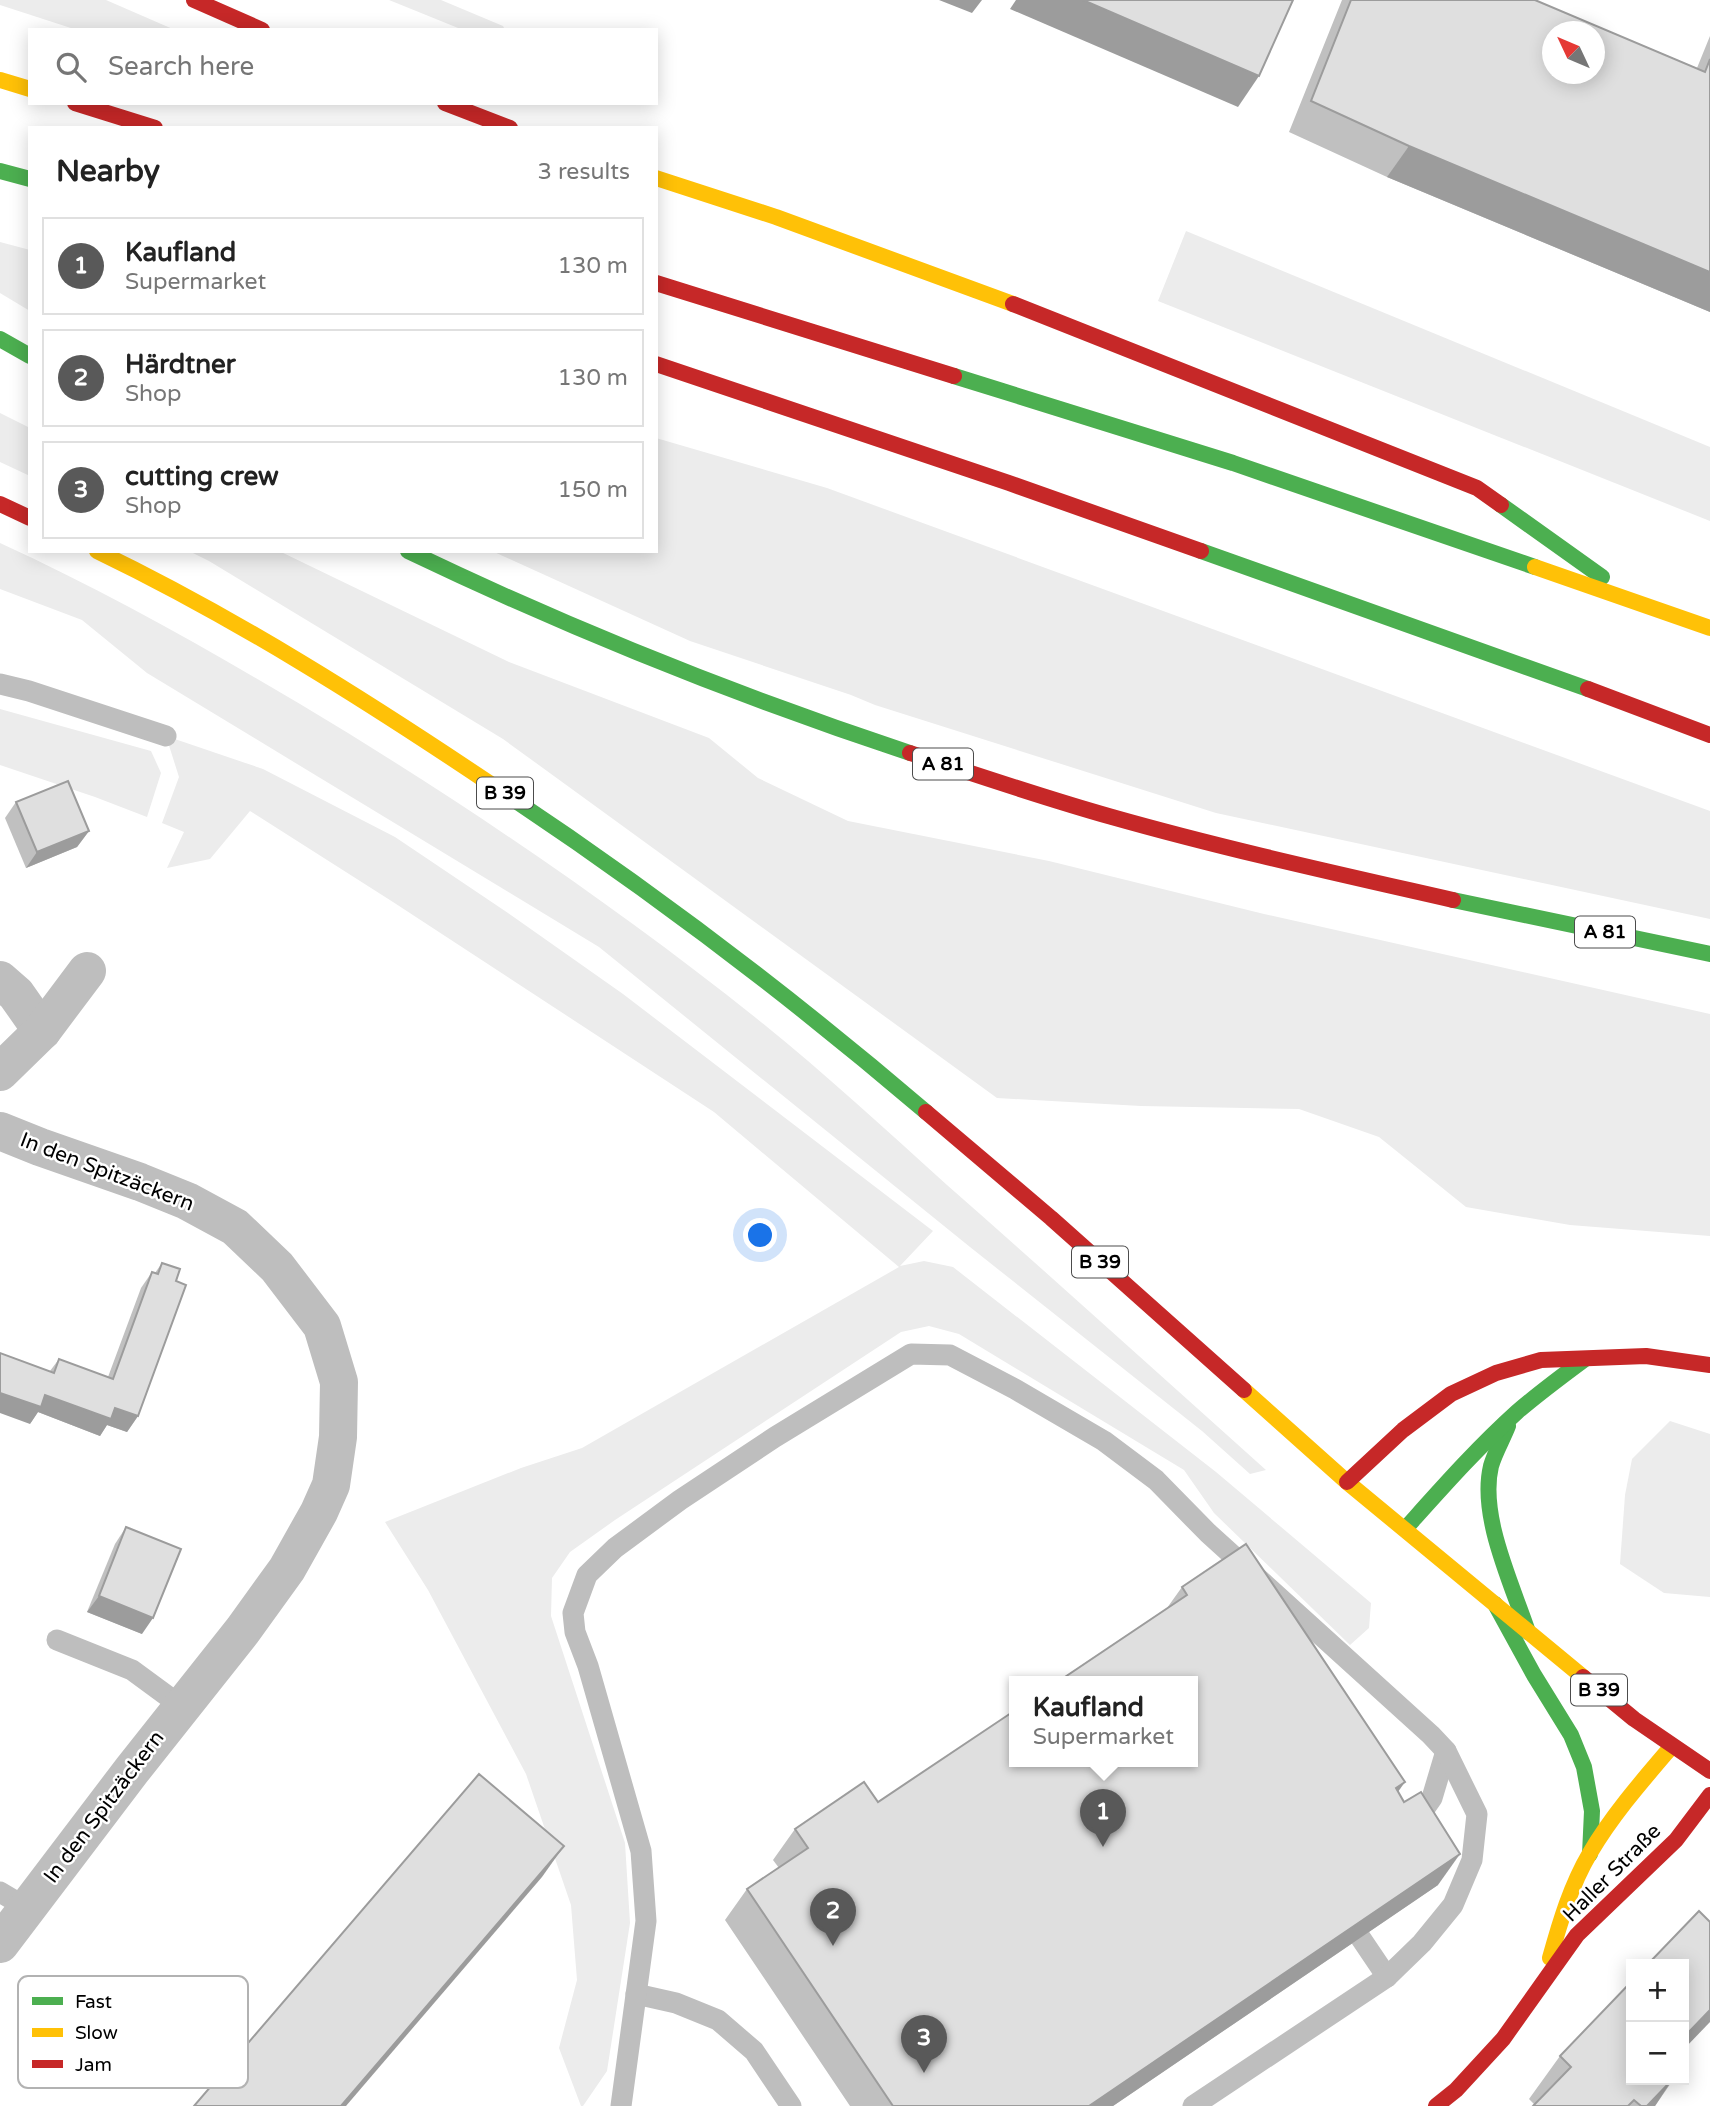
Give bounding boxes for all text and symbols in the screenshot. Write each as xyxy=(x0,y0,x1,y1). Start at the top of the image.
north arrow xyxy=(1542,21,1605,84)
search box xyxy=(28,28,658,105)
icon: search xyxy=(52,48,90,86)
text: Search here xyxy=(108,51,254,82)
text: Nearby xyxy=(56,153,160,190)
text: 3 results xyxy=(537,158,630,186)
text: Kaufland xyxy=(125,237,236,268)
text: 1 xyxy=(74,252,88,280)
text: 130 m xyxy=(558,252,628,280)
text: Supermarket xyxy=(125,268,266,296)
text: Härdtner xyxy=(125,349,236,380)
text: 2 xyxy=(74,364,88,392)
text: 130 m xyxy=(558,364,628,392)
text: Shop xyxy=(125,380,182,408)
text: cutting crew xyxy=(125,461,279,492)
text: 3 xyxy=(74,476,88,504)
text: 150 m xyxy=(558,476,628,504)
text: Shop xyxy=(125,492,182,520)
road number: A 81 xyxy=(913,748,973,779)
road number: B 39 xyxy=(477,778,533,808)
road number: A 81 xyxy=(1575,916,1635,948)
street label: In den Spitzäckern xyxy=(17,1127,197,1217)
your location xyxy=(743,1218,777,1252)
road number: B 39 xyxy=(1072,1246,1128,1278)
road number: B 39 xyxy=(1571,1674,1627,1706)
popup xyxy=(1009,1676,1198,1767)
text: Kaufland xyxy=(1033,1692,1144,1723)
text: Supermarket xyxy=(1033,1723,1174,1751)
street label: In den Spitzäckern xyxy=(39,1726,169,1888)
pin: 1 xyxy=(1080,1789,1126,1847)
street label: Haller Straße xyxy=(1558,1819,1666,1927)
pin: 2 xyxy=(810,1888,856,1946)
map controls xyxy=(1626,1959,1689,2085)
button: + xyxy=(1626,1959,1689,2022)
legend xyxy=(18,1976,248,2088)
text: Fast xyxy=(75,1991,112,2013)
pin: 3 xyxy=(901,2015,947,2073)
text: Slow xyxy=(75,2022,118,2044)
button: − xyxy=(1626,2022,1689,2085)
text: Jam xyxy=(75,2054,112,2076)

